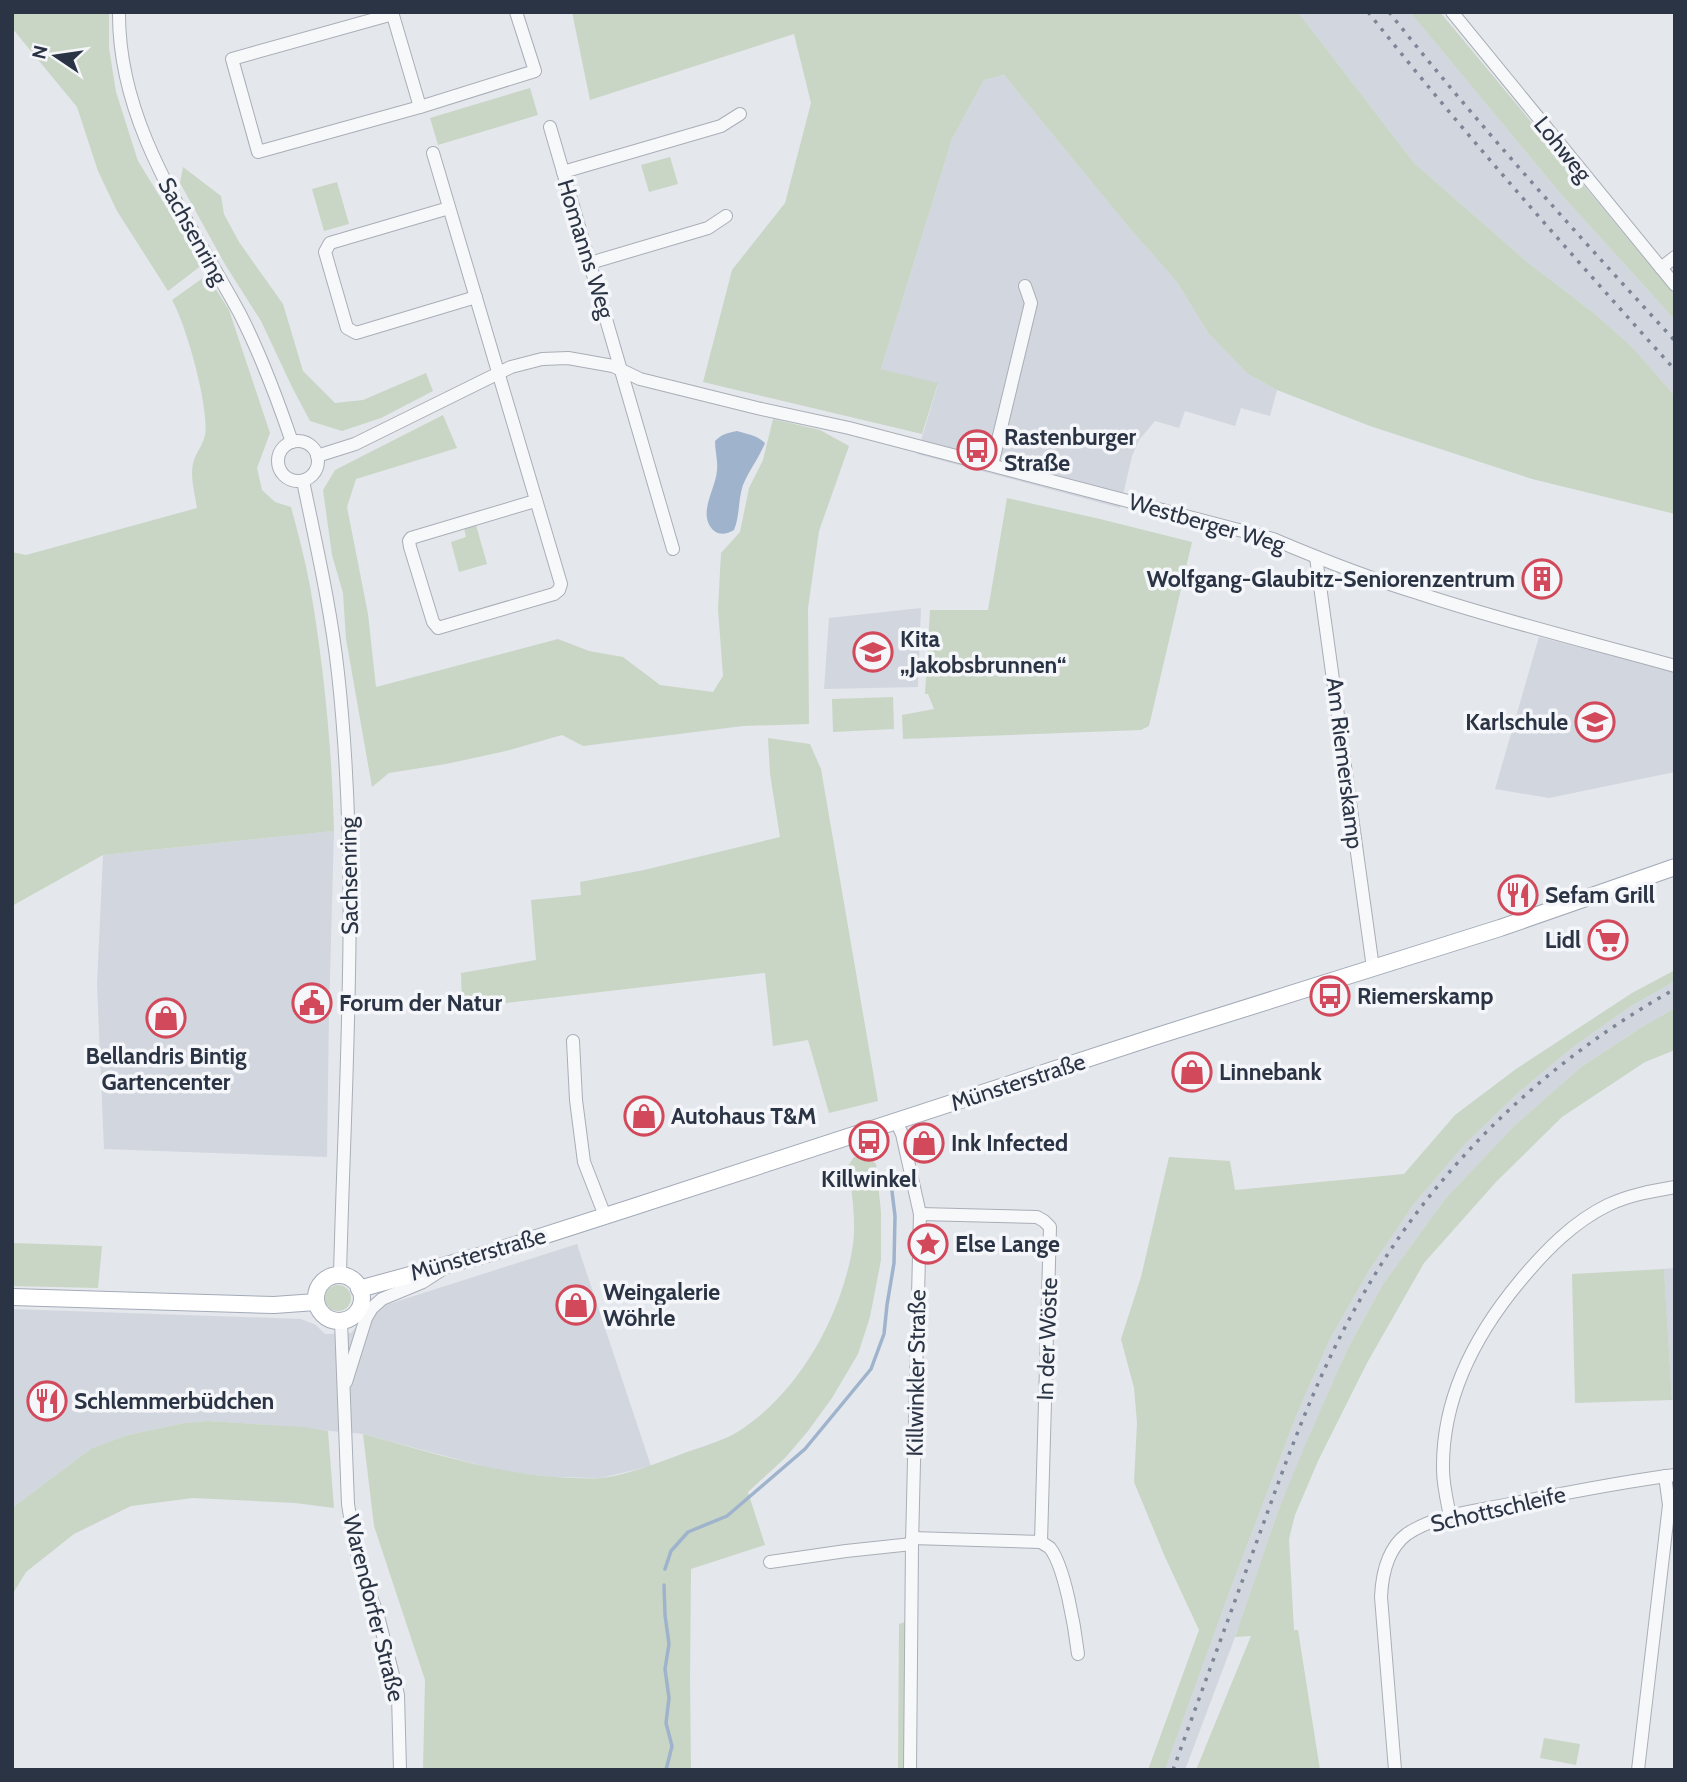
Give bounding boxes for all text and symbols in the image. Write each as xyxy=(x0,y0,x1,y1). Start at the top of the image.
north arrow xyxy=(21,21,91,91)
text: N xyxy=(27,43,53,61)
street label: Lohweg xyxy=(1528,111,1598,188)
street label: Sachsenring xyxy=(152,173,234,290)
street label: Homanns Weg xyxy=(552,176,621,323)
place label: Rastenburger Straße xyxy=(1004,423,1137,477)
bus stop icon: Rastenburger Straße xyxy=(956,429,998,471)
street label: Westberger Weg xyxy=(1126,487,1289,559)
building icon: Wolfgang-Glaubitz-Seniorenzentrum xyxy=(1521,558,1563,600)
place label: Wolfgang-Glaubitz-Seniorenzentrum xyxy=(1146,565,1515,593)
place label: Kita „Jakobsbrunnen“ xyxy=(900,625,1066,679)
school or university icon: Kita „Jakobsbrunnen“ xyxy=(852,631,894,673)
street label: Am Riemerskamp xyxy=(1321,676,1369,851)
school or university icon: Karlschule xyxy=(1574,701,1616,743)
place label: Karlschule xyxy=(1465,708,1568,736)
street label: Sachsenring xyxy=(334,816,364,935)
restaurant icon: Sefam Grill xyxy=(1497,874,1539,916)
place label: Sefam Grill xyxy=(1545,881,1655,909)
supermarket icon: Lidl xyxy=(1587,919,1629,961)
place label: Lidl xyxy=(1545,926,1581,954)
bus stop icon: Riemerskamp xyxy=(1309,975,1351,1017)
public building icon: Forum der Natur xyxy=(291,982,333,1024)
place label: Riemerskamp xyxy=(1357,982,1493,1010)
place label: Forum der Natur xyxy=(339,989,502,1017)
shop icon: Bellandris Bintig Gartencenter xyxy=(145,997,187,1039)
place label: Bellandris Bintig Gartencenter xyxy=(86,1042,247,1096)
street label: Münsterstraße xyxy=(947,1047,1089,1117)
shop icon: Linnebank xyxy=(1171,1051,1213,1093)
place label: Linnebank xyxy=(1219,1058,1323,1086)
shop icon: Autohaus T&M xyxy=(623,1095,665,1137)
place label: Autohaus T&M xyxy=(671,1102,816,1130)
bus stop icon: Killwinkel xyxy=(848,1120,890,1162)
shop icon: Ink Infected xyxy=(903,1122,945,1164)
place label: Ink Infected xyxy=(951,1129,1068,1157)
place label: Killwinkel xyxy=(821,1165,917,1193)
street label: Münsterstraße xyxy=(407,1221,549,1287)
place icon: Else Lange xyxy=(907,1223,949,1265)
place label: Else Lange xyxy=(955,1230,1060,1258)
street label: In der Wöste xyxy=(1031,1277,1063,1401)
place label: Weingalerie Wöhrle xyxy=(603,1278,720,1332)
shop icon: Weingalerie Wöhrle xyxy=(555,1284,597,1326)
street label: Killwinkler Straße xyxy=(901,1289,931,1457)
restaurant icon: Schlemmerbüdchen xyxy=(26,1380,68,1422)
place label: Schlemmerbüdchen xyxy=(74,1387,274,1415)
street label: Schottschleife xyxy=(1428,1480,1569,1538)
street label: Warendorfer Straße xyxy=(337,1512,411,1705)

